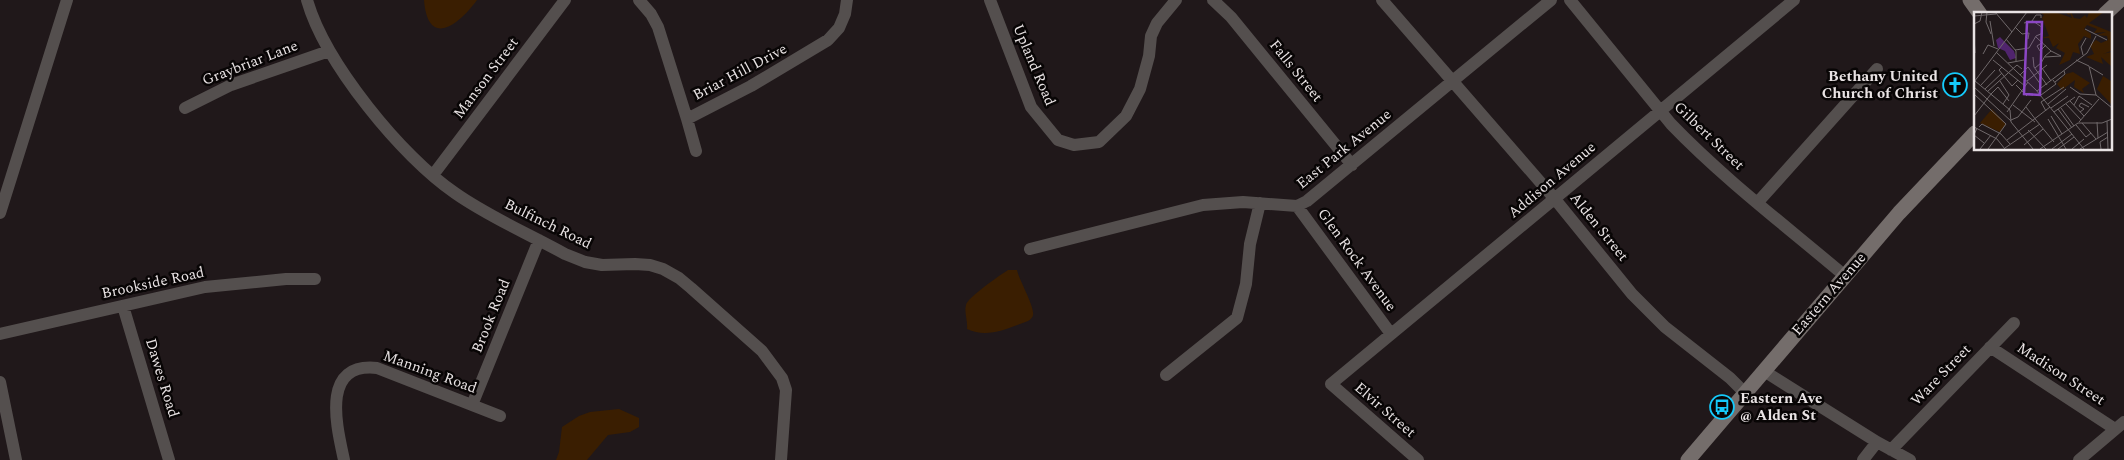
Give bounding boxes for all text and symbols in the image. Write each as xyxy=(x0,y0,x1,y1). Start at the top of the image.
inset map xyxy=(1974,12,2112,150)
street label: Upland Road xyxy=(1006,21,1062,109)
street label: Manson Street xyxy=(448,32,524,124)
street label: Graybriar Lane xyxy=(199,34,301,92)
street label: Falls Street xyxy=(1264,35,1328,107)
street label: Briar Hill Drive xyxy=(689,37,791,107)
place label: Bethany United Church of Christ xyxy=(1822,65,1938,105)
church icon: Bethany United Church of Christ xyxy=(1942,72,1968,98)
street label: Gilbert Street xyxy=(1668,96,1750,176)
street label: East Park Avenue xyxy=(1291,103,1397,195)
street label: Addison Avenue xyxy=(1503,136,1601,224)
street label: Alden Street xyxy=(1564,188,1634,266)
street label: Bulfinch Road xyxy=(500,193,596,255)
street label: Glen Rock Avenue xyxy=(1312,204,1402,316)
street label: Eastern Avenue xyxy=(1786,247,1872,341)
street label: Brookside Road xyxy=(99,261,207,305)
street label: Brook Road xyxy=(466,276,516,356)
street label: Dawes Road xyxy=(139,336,185,420)
street label: Madison Street xyxy=(2012,337,2110,411)
street label: Ware Street xyxy=(1906,339,1976,411)
street label: Manning Road xyxy=(380,344,480,400)
street label: Elvir Street xyxy=(1349,377,1421,443)
place label: Eastern Ave @ Alden St xyxy=(1740,387,1823,427)
bus stop icon: Eastern Ave @ Alden St xyxy=(1709,394,1735,420)

